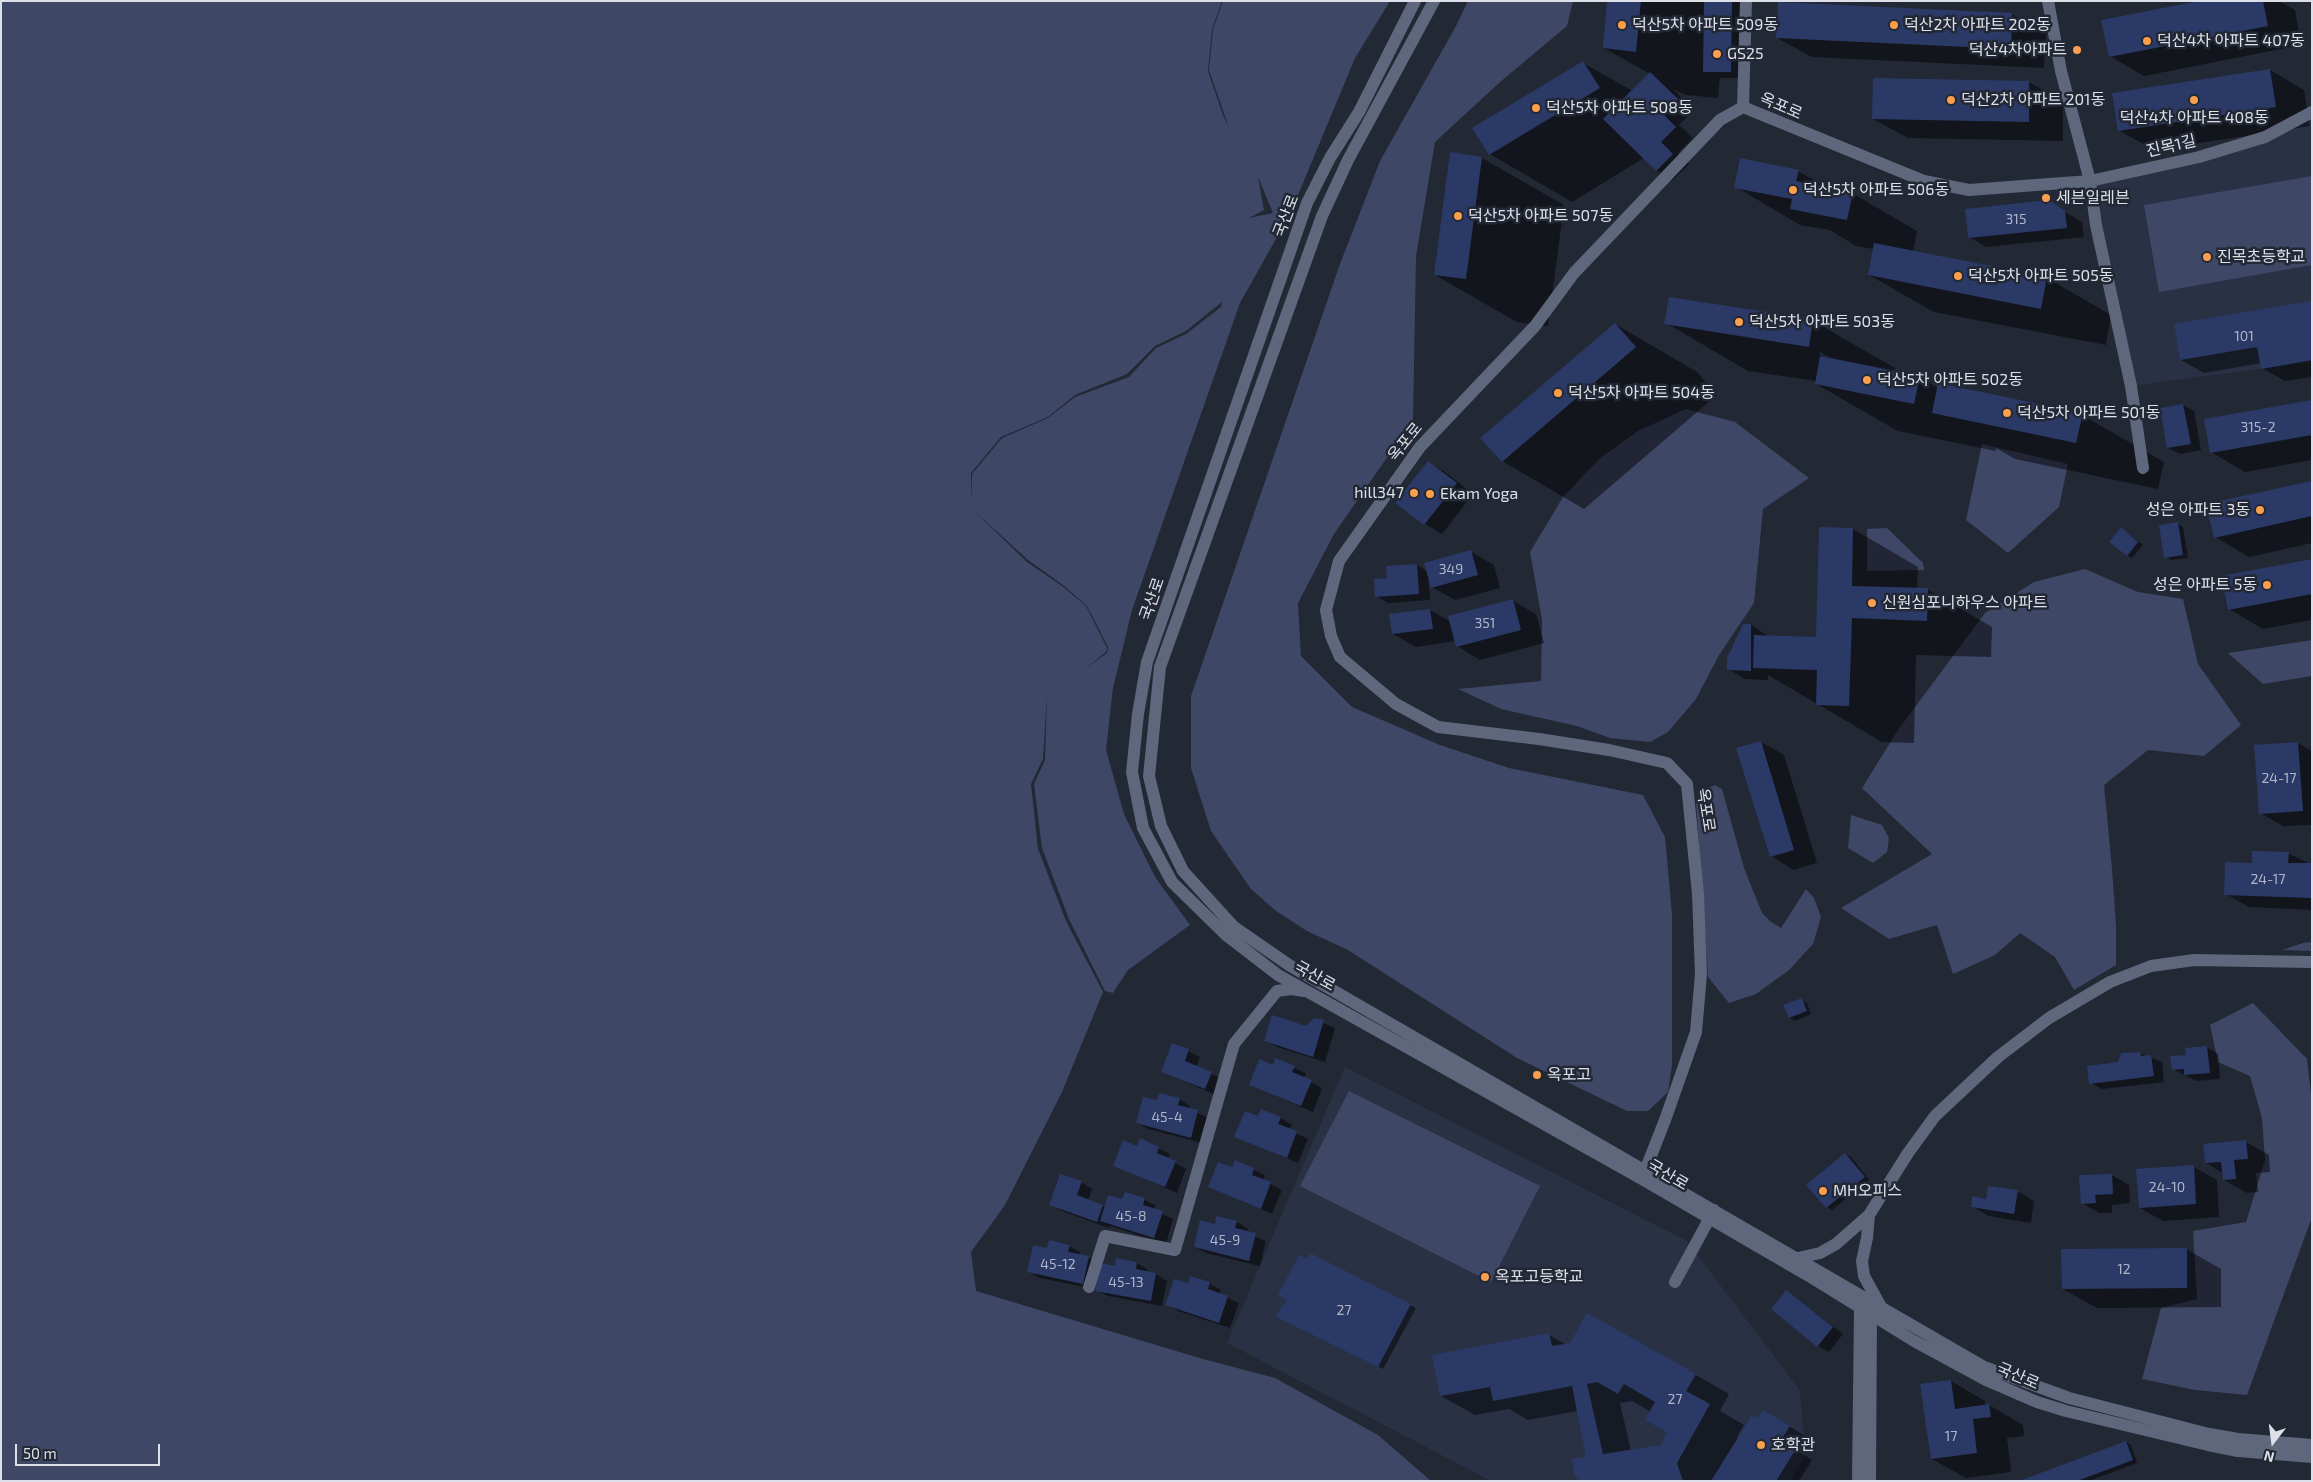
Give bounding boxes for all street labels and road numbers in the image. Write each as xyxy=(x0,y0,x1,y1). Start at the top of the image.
street label: 옥포로 xyxy=(1757,89,1805,123)
street label: 진목1길 xyxy=(2144,131,2198,161)
street label: 국산로 xyxy=(1269,192,1303,240)
street label: 옥포로 xyxy=(1384,419,1426,465)
street label: 국산로 xyxy=(1136,575,1168,623)
street label: 옥포로 xyxy=(1693,787,1719,833)
street label: 국산로 xyxy=(1291,957,1339,995)
street label: 국산로 xyxy=(1644,1156,1692,1194)
street label: 국산로 xyxy=(1994,1359,2042,1393)

